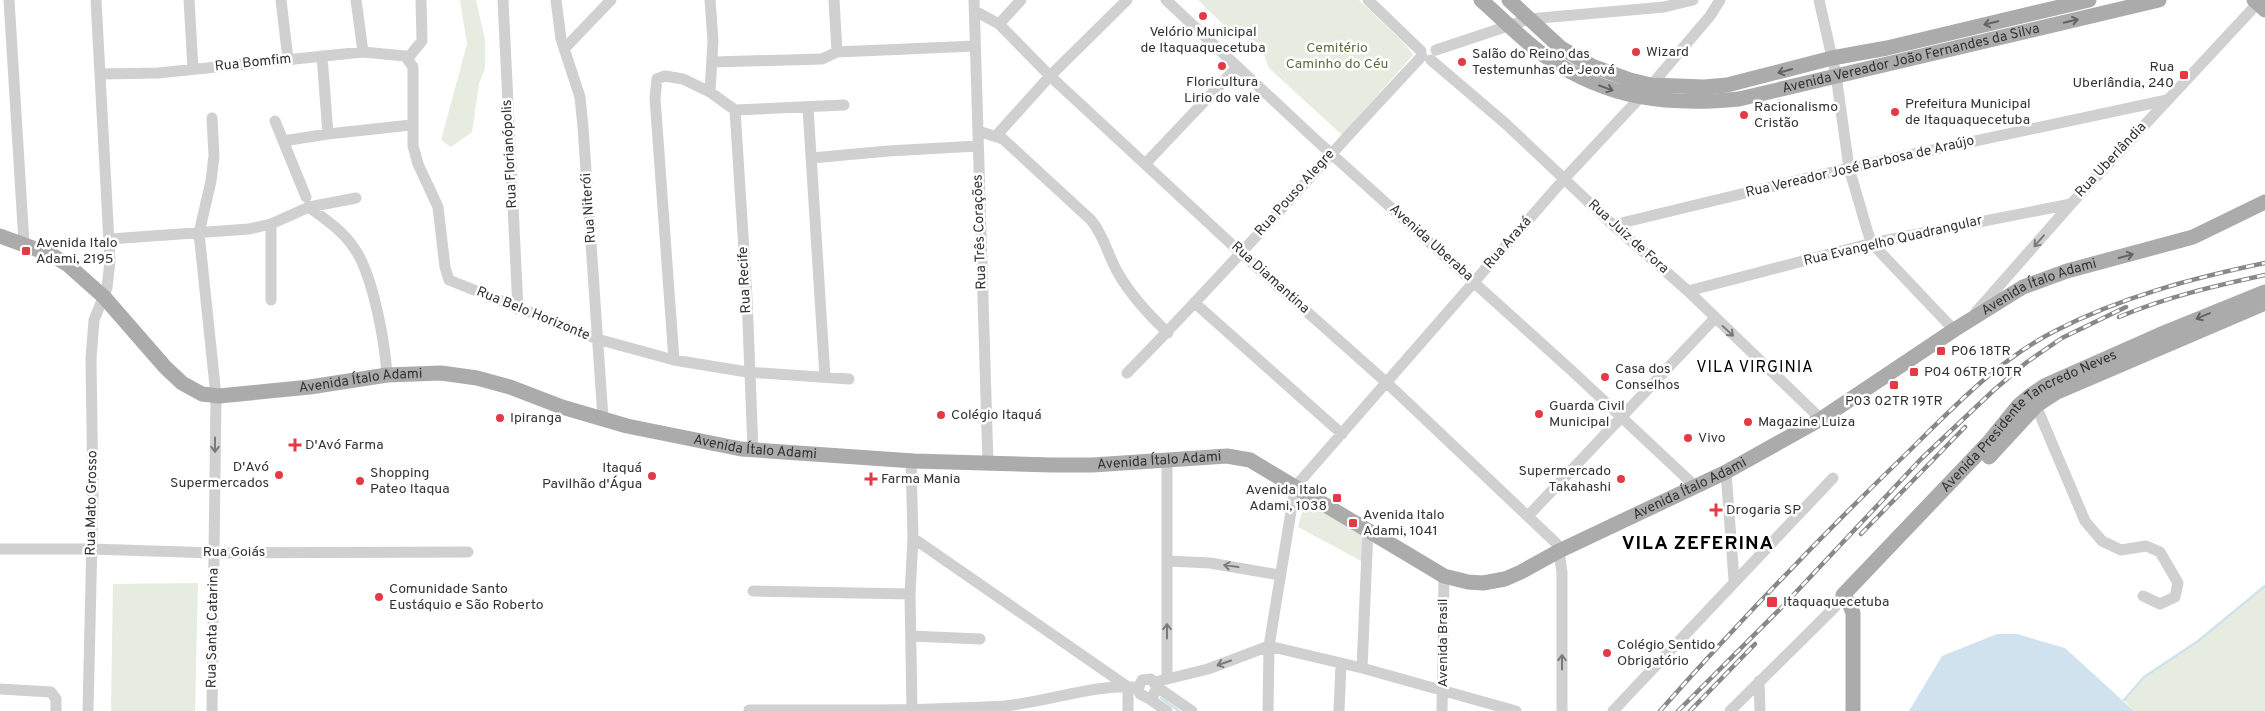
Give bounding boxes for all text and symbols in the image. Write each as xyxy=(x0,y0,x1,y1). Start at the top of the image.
marker: Velório Municipal de Itaquaquecetuba xyxy=(1197,10,1209,22)
one-way arrow xyxy=(2062,16,2078,25)
one-way arrow xyxy=(1983,19,1999,28)
street label: Avenida Vereador João Fernandes da Silva xyxy=(1780,20,2041,97)
place label: Velório Municipal de Itaquaquecetuba xyxy=(1140,24,1266,57)
park label: Cemitério Caminho do Céu xyxy=(1286,40,1388,73)
place label: Wizard xyxy=(1646,44,1689,61)
place label: Salão do Reino das Testemunhas de Jeová xyxy=(1472,46,1615,79)
marker: Wizard xyxy=(1630,46,1642,58)
street label: Rua Bomfim xyxy=(214,51,292,75)
marker: Salão do Reino das Testemunhas de Jeová xyxy=(1456,56,1468,68)
place label: Rua Uberlândia, 240 xyxy=(2072,59,2174,92)
marker: Floricultura Lirio do vale xyxy=(1216,60,1228,72)
one-way arrow xyxy=(1778,67,1794,76)
marker: Rua Uberlândia, 240 xyxy=(2178,69,2190,81)
place label: Floricultura Lirio do vale xyxy=(1184,74,1260,107)
one-way arrow xyxy=(1598,84,1613,94)
place label: Prefeitura Municipal de Itaquaquecetuba xyxy=(1905,96,2031,129)
street label: Rua Florianópolis xyxy=(499,99,521,209)
place label: Racionalismo Cristão xyxy=(1754,99,1838,132)
marker: Prefeitura Municipal de Itaquaquecetuba xyxy=(1889,106,1901,118)
marker: Racionalismo Cristão xyxy=(1738,109,1750,121)
street label: Rua Uberlândia xyxy=(2072,119,2150,201)
street label: Rua Vereador José Barbosa de Araújo xyxy=(1744,132,1976,202)
street label: Rua Pouso Alegre xyxy=(1252,146,1338,240)
street label: Rua Niterói xyxy=(578,172,600,244)
street label: Rua Três Corações xyxy=(969,174,991,290)
street label: Rua Juiz de Fora xyxy=(1584,196,1672,278)
street label: Avenida Uberaba xyxy=(1386,201,1476,285)
street label: Rua Evangelho Quadrangular xyxy=(1802,212,1985,270)
street label: Rua Araxá xyxy=(1481,213,1535,273)
one-way arrow xyxy=(2033,234,2044,247)
place label: Avenida Italo Adami, 2195 xyxy=(36,235,118,268)
street label: Rua Diamantina xyxy=(1227,238,1313,318)
marker: Avenida Italo Adami, 2195 xyxy=(20,245,32,257)
street label: Rua Recife xyxy=(735,246,755,314)
one-way arrow xyxy=(2118,251,2134,260)
street label: Avenida Ítalo Adami xyxy=(1978,255,2098,319)
street label: Rua Belo Horizonte xyxy=(474,283,592,345)
one-way arrow xyxy=(2196,312,2211,322)
one-way arrow xyxy=(1722,325,1735,337)
place label: P06 18TR xyxy=(1951,343,2011,360)
marker: P06 18TR xyxy=(1935,345,1947,357)
street label: Avenida Presidente Tancredo Neves xyxy=(1937,346,2119,496)
district label: VILA VIRGINIA xyxy=(1696,358,1814,378)
place label: Casa dos Conselhos xyxy=(1615,361,1680,394)
place label: P04 06TR 10TR xyxy=(1924,364,2022,381)
street label: Avenida Ítalo Adami xyxy=(298,365,423,397)
marker: P04 06TR 10TR xyxy=(1908,366,1920,378)
marker: Casa dos Conselhos xyxy=(1599,371,1611,383)
marker: P03 02TR 19TR xyxy=(1888,379,1900,391)
place label: P03 02TR 19TR xyxy=(1845,393,1943,410)
place label: Guarda Civil Municipal xyxy=(1549,398,1625,431)
place label: Colégio Itaquá xyxy=(951,407,1042,424)
marker: Guarda Civil Municipal xyxy=(1533,408,1545,420)
marker: Colégio Itaquá xyxy=(935,409,947,421)
place label: Ipiranga xyxy=(510,410,562,427)
marker: Ipiranga xyxy=(494,412,506,424)
place label: Magazine Luiza xyxy=(1758,414,1855,431)
marker: Magazine Luiza xyxy=(1742,416,1754,428)
place label: Vivo xyxy=(1698,430,1726,447)
street label: Avenida Ítalo Adami xyxy=(692,431,817,463)
marker: Vivo xyxy=(1682,432,1694,444)
one-way arrow xyxy=(210,436,220,452)
place label: D'Avó Farma xyxy=(305,437,384,454)
marker: D'Avó Farma xyxy=(289,439,301,451)
street label: Avenida Ítalo Adami xyxy=(1096,448,1222,473)
street label: Rua Mato Grosso xyxy=(83,450,101,556)
street label: Avenida Ítalo Adami xyxy=(1630,454,1749,523)
place label: D'Avó Supermercados xyxy=(170,459,269,492)
place label: Itaquá Pavilhão d'Água xyxy=(542,460,642,493)
place label: Supermercado Takahashi xyxy=(1519,463,1611,496)
place label: Shopping Pateo Itaqua xyxy=(370,465,450,498)
marker: D'Avó Supermercados xyxy=(273,469,285,481)
marker: Itaquá Pavilhão d'Água xyxy=(646,470,658,482)
place label: Farma Mania xyxy=(881,471,960,488)
marker: Farma Mania xyxy=(865,473,877,485)
marker: Supermercado Takahashi xyxy=(1615,473,1627,485)
marker: Shopping Pateo Itaqua xyxy=(354,475,366,487)
place label: Avenida Italo Adami, 1038 xyxy=(1246,482,1327,515)
marker: Avenida Italo Adami, 1038 xyxy=(1331,492,1343,504)
place label: Drogaria SP xyxy=(1726,502,1801,519)
marker: Drogaria SP xyxy=(1710,504,1722,516)
place label: Avenida Italo Adami, 1041 xyxy=(1363,507,1445,540)
marker: Avenida Italo Adami, 1041 xyxy=(1347,517,1359,529)
district label: VILA ZEFERINA xyxy=(1622,532,1774,556)
street label: Rua Goiás xyxy=(203,544,265,561)
one-way arrow xyxy=(1224,560,1240,570)
street label: Rua Santa Catarina xyxy=(203,568,223,688)
place label: Comunidade Santo Eustáquio e São Roberto xyxy=(389,581,544,614)
marker: Comunidade Santo Eustáquio e São Roberto xyxy=(373,591,385,603)
place label: Itaquaquecetuba xyxy=(1783,594,1889,611)
marker: Itaquaquecetuba xyxy=(1765,595,1779,609)
street label: Avenida Brasil xyxy=(1435,598,1452,688)
one-way arrow xyxy=(1162,623,1172,639)
place label: Colégio Sentido Obrigatório xyxy=(1617,637,1716,670)
marker: Colégio Sentido Obrigatório xyxy=(1601,647,1613,659)
one-way arrow xyxy=(1557,655,1567,671)
one-way arrow xyxy=(1216,659,1232,669)

